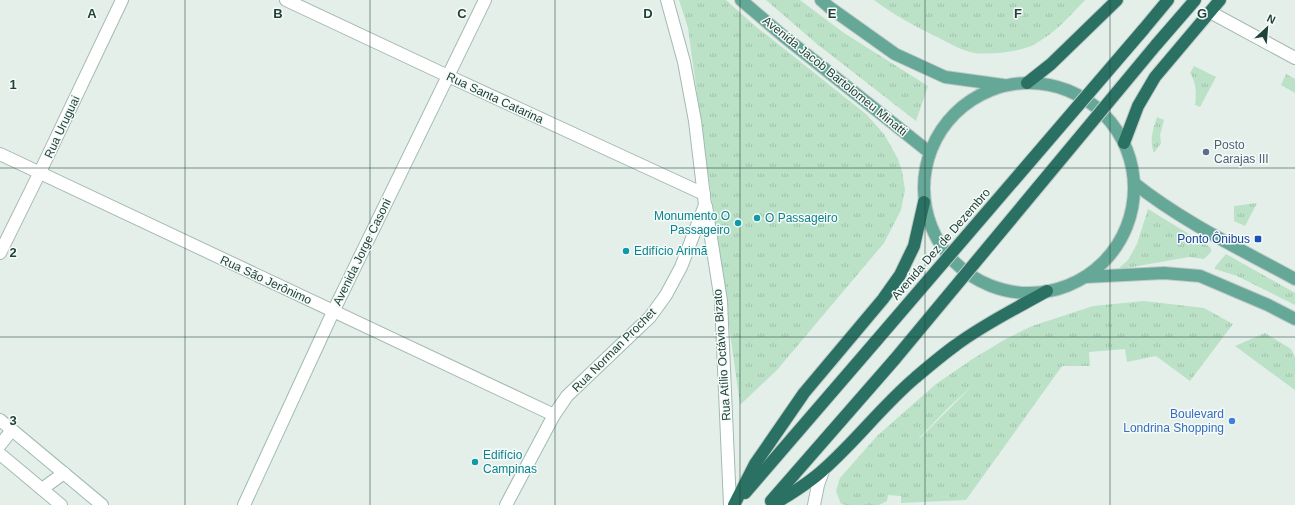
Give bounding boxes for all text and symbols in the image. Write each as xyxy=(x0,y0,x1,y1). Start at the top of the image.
text: A xyxy=(87,6,97,21)
text: B xyxy=(273,6,283,21)
text: C xyxy=(457,6,467,21)
text: D xyxy=(643,6,653,21)
text: E xyxy=(828,6,837,21)
text: F xyxy=(1014,6,1022,21)
text: G xyxy=(1197,6,1207,21)
north arrow xyxy=(1247,8,1287,48)
text: N xyxy=(1265,12,1278,26)
street label: Avenida Jacob Bartolomeu Minatti xyxy=(760,13,910,139)
street label: Rua Santa Catarina xyxy=(444,69,546,127)
text: 1 xyxy=(9,77,17,92)
street label: Rua Uruguai xyxy=(41,94,83,160)
place label: Posto Carajas III xyxy=(1214,138,1269,166)
marker: Posto Carajas III xyxy=(1201,147,1211,157)
street label: Avenida Dez de Dezembro xyxy=(889,185,993,303)
street label: Avenida Jorge Casoni xyxy=(330,196,394,308)
place label: Monumento O Passageiro xyxy=(654,209,730,237)
place label: O Passageiro xyxy=(765,211,838,225)
marker: O Passageiro xyxy=(752,213,762,223)
marker: Monumento O Passageiro xyxy=(733,218,743,228)
place label: Ponto Ônibus xyxy=(1177,231,1250,246)
marker: Ponto Ônibus xyxy=(1253,234,1263,244)
place label: Edifício Arimã xyxy=(634,244,708,258)
text: 2 xyxy=(9,245,17,260)
marker: Edifício Arimã xyxy=(621,246,631,256)
street label: Rua São Jerônimo xyxy=(218,253,314,307)
street label: Rua Atílio Octávio Bizato xyxy=(710,288,734,421)
street label: Rua Norman Prochet xyxy=(569,305,659,395)
place label: Boulevard Londrina Shopping xyxy=(1123,407,1224,435)
text: 3 xyxy=(9,413,17,428)
marker: Boulevard Londrina Shopping xyxy=(1227,416,1237,426)
place label: Edifício Campinas xyxy=(483,448,537,476)
marker: Edifício Campinas xyxy=(470,457,480,467)

